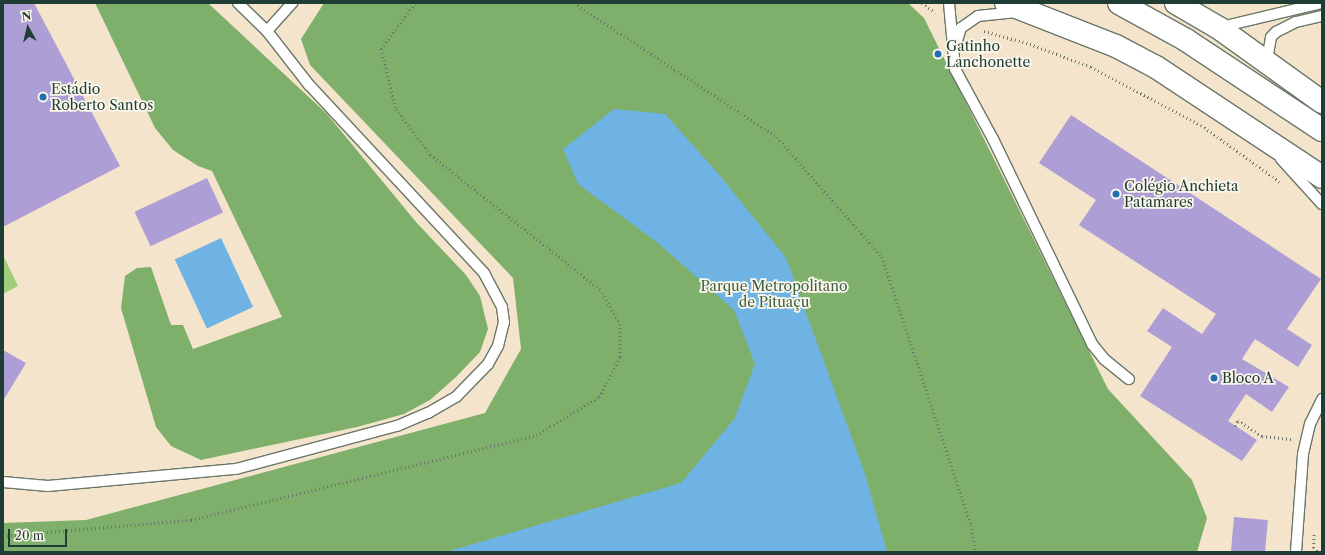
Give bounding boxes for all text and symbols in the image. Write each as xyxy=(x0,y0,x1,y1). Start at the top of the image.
north arrow xyxy=(8,8,48,48)
text: N xyxy=(21,9,32,24)
place label: Gatinho Lanchonette xyxy=(946,38,1030,70)
marker: Gatinho Lanchonette xyxy=(933,49,943,59)
place label: Estádio Roberto Santos xyxy=(51,81,153,114)
marker: Estádio Roberto Santos xyxy=(38,92,48,102)
place label: Colégio Anchieta Patamares xyxy=(1124,178,1239,210)
marker: Colégio Anchieta Patamares xyxy=(1111,189,1121,199)
park label: Parque Metropolitano de Pituaçu xyxy=(700,278,848,310)
place label: Bloco A xyxy=(1222,370,1274,386)
marker: Bloco A xyxy=(1209,373,1219,383)
scale bar xyxy=(10,521,69,547)
text: 20 m xyxy=(15,528,44,543)

